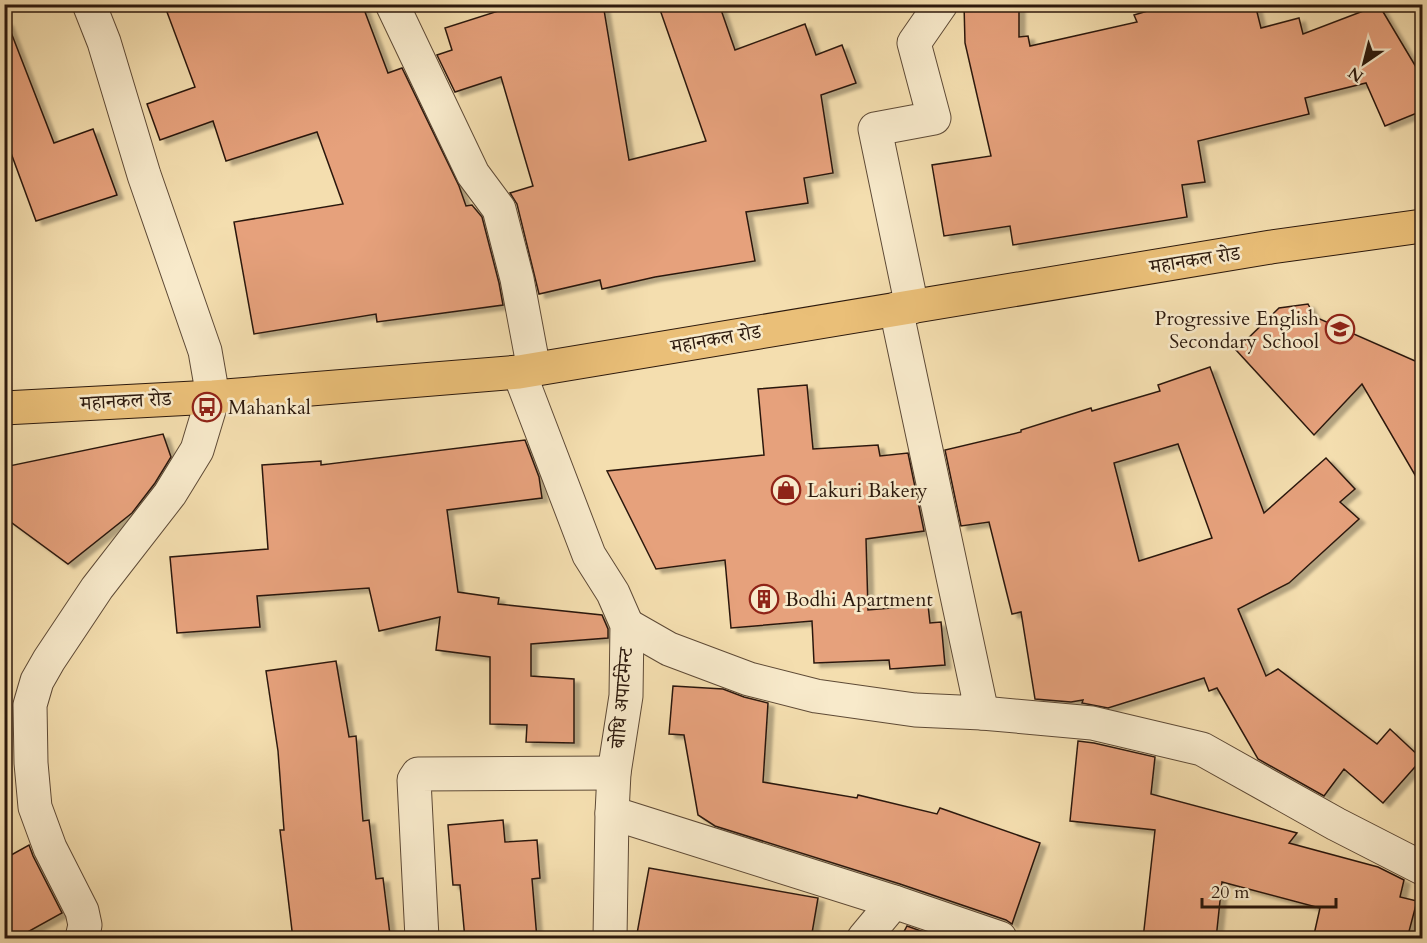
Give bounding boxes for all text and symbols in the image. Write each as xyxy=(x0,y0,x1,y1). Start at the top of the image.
north arrow xyxy=(1334,33,1394,93)
text: N xyxy=(1344,61,1368,87)
street label: महानकल रोड xyxy=(1147,239,1244,281)
place label: Progressive English Secondary School xyxy=(1155,305,1319,355)
school or university icon: Progressive English Secondary School xyxy=(1324,313,1356,345)
street label: महानकल रोड xyxy=(668,318,765,360)
street label: महानकल रोड xyxy=(79,385,174,417)
bus stop icon: Mahankal xyxy=(191,391,223,423)
place label: Mahankal xyxy=(228,394,311,421)
shop icon: Lakuri Bakery xyxy=(770,474,802,506)
place label: Lakuri Bakery xyxy=(807,477,928,504)
building icon: Bodhi Apartment xyxy=(748,583,780,615)
place label: Bodhi Apartment xyxy=(785,586,934,613)
street label: बोधि अपार्टमेन्ट xyxy=(604,645,640,750)
scale bar xyxy=(1202,871,1336,909)
text: 20 m xyxy=(1211,880,1250,905)

